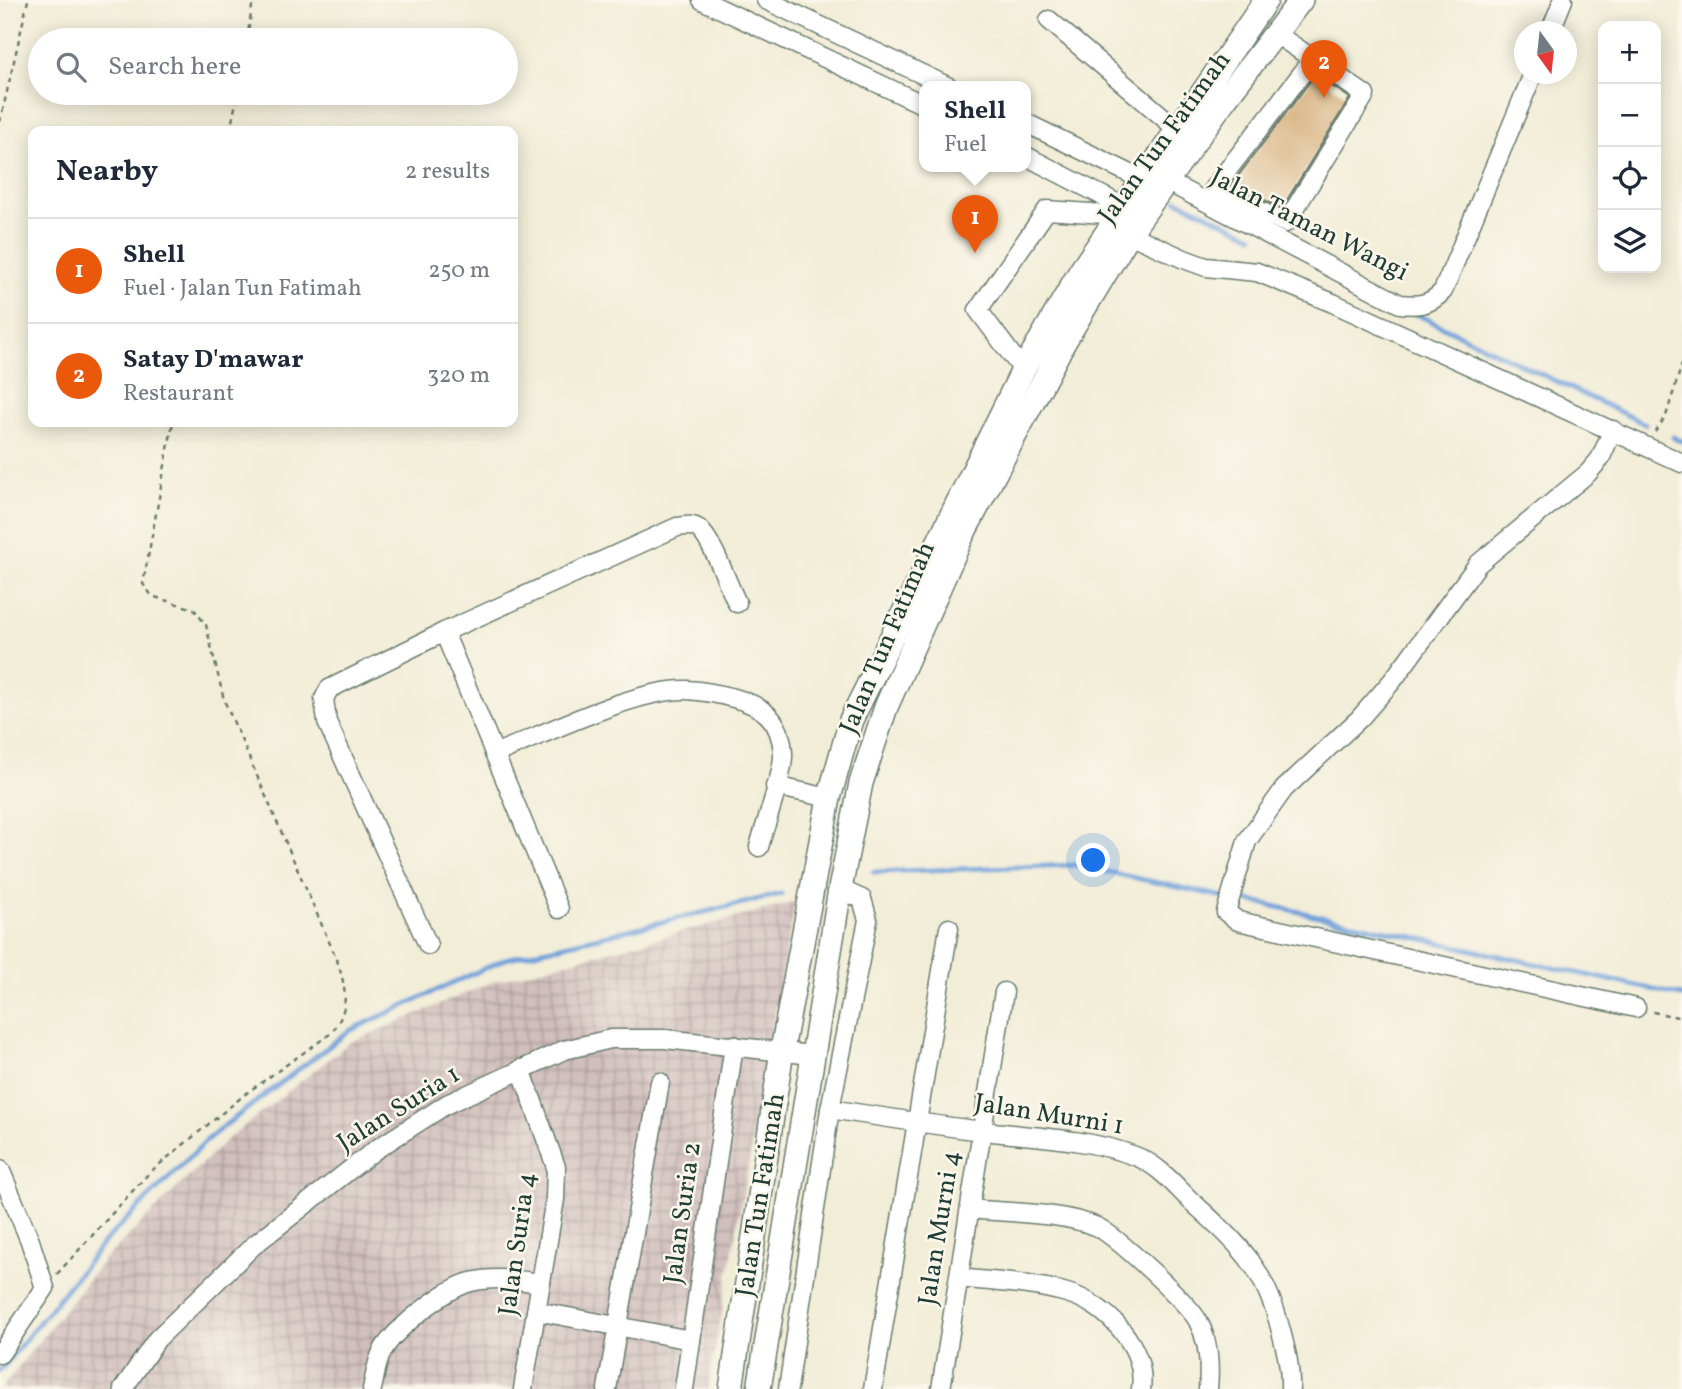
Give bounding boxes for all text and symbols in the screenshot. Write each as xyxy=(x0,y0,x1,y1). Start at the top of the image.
north arrow xyxy=(1514,21,1577,84)
map controls xyxy=(1598,21,1661,273)
button: + xyxy=(1598,21,1661,84)
search box xyxy=(28,28,518,105)
pin: 2 xyxy=(1301,40,1347,98)
street label: Jalan Tun Fatimah xyxy=(1090,44,1240,232)
icon: search xyxy=(52,48,90,86)
text: Search here xyxy=(108,49,241,85)
popup xyxy=(919,81,1031,172)
button: − xyxy=(1598,84,1661,147)
text: Shell xyxy=(944,93,1006,129)
text: Fuel xyxy=(944,129,987,161)
button: locate xyxy=(1598,147,1661,210)
text: Nearby xyxy=(56,151,158,193)
text: 2 results xyxy=(405,156,490,188)
street label: Jalan Taman Wangi xyxy=(1203,159,1415,291)
pin: 1 xyxy=(952,195,998,253)
button: layers xyxy=(1598,210,1661,273)
text: Shell xyxy=(123,237,185,273)
text: 1 xyxy=(74,255,84,287)
text: 250 m xyxy=(428,255,490,287)
text: Fuel · Jalan Tun Fatimah xyxy=(123,273,362,305)
text: Satay D'mawar xyxy=(123,342,303,378)
text: 2 xyxy=(73,360,85,392)
text: 320 m xyxy=(427,360,490,392)
text: Restaurant xyxy=(123,378,234,410)
street label: Jalan Tun Fatimah xyxy=(831,536,945,740)
your location xyxy=(1076,843,1110,877)
street label: Jalan Suria 1 xyxy=(331,1057,467,1161)
street label: Jalan Murni 1 xyxy=(972,1085,1126,1145)
street label: Jalan Tun Fatimah xyxy=(727,1091,795,1299)
street label: Jalan Suria 2 xyxy=(655,1140,711,1286)
street label: Jalan Murni 4 xyxy=(910,1148,970,1308)
street label: Jalan Suria 4 xyxy=(490,1170,546,1318)

